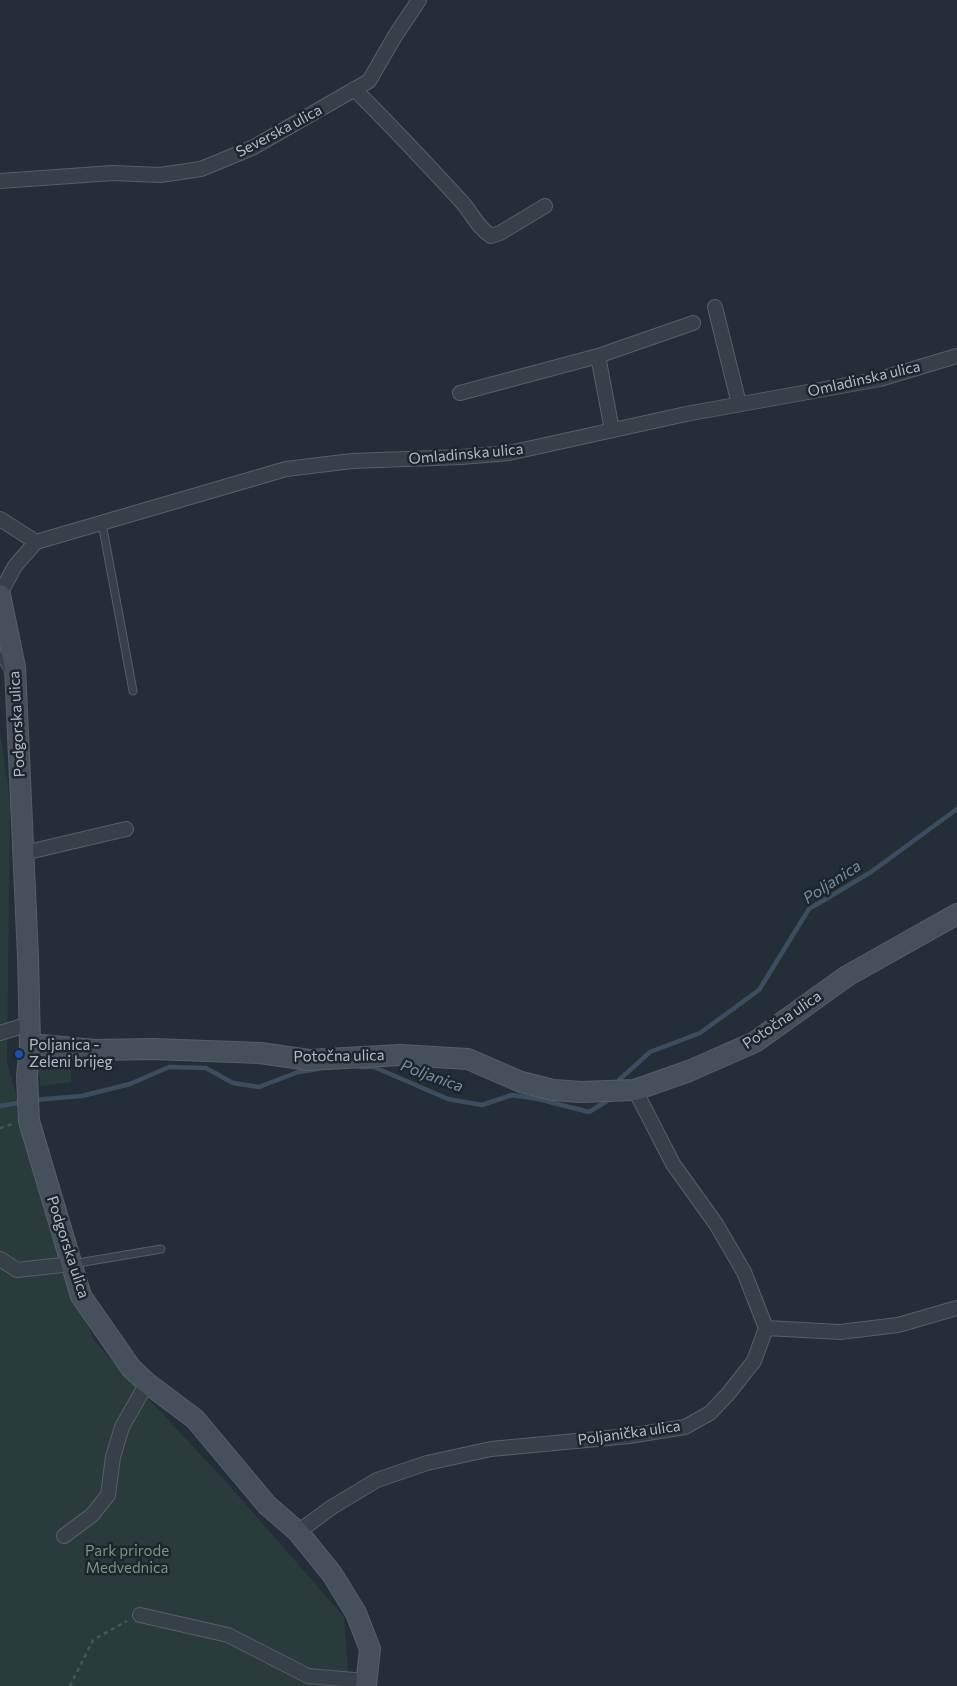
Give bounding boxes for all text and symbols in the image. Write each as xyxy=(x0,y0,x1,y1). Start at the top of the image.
street label: Severska ulica xyxy=(233,101,325,161)
street label: Omladinska ulica xyxy=(806,357,922,401)
street label: Omladinska ulica xyxy=(408,440,524,468)
street label: Podgorska ulica xyxy=(5,670,29,778)
water label: Poljanica xyxy=(799,856,865,908)
street label: Potočna ulica xyxy=(739,987,825,1053)
place label: Poljanica - Zeleni brijeg xyxy=(29,1036,113,1071)
street label: Potočna ulica xyxy=(293,1046,385,1066)
marker: Poljanica - Zeleni brijeg xyxy=(13,1048,25,1060)
water label: Poljanica xyxy=(398,1056,466,1096)
street label: Podgorska ulica xyxy=(43,1194,93,1300)
street label: Poljanička ulica xyxy=(576,1417,682,1449)
park label: Park prirode Medvednica xyxy=(85,1542,169,1577)

